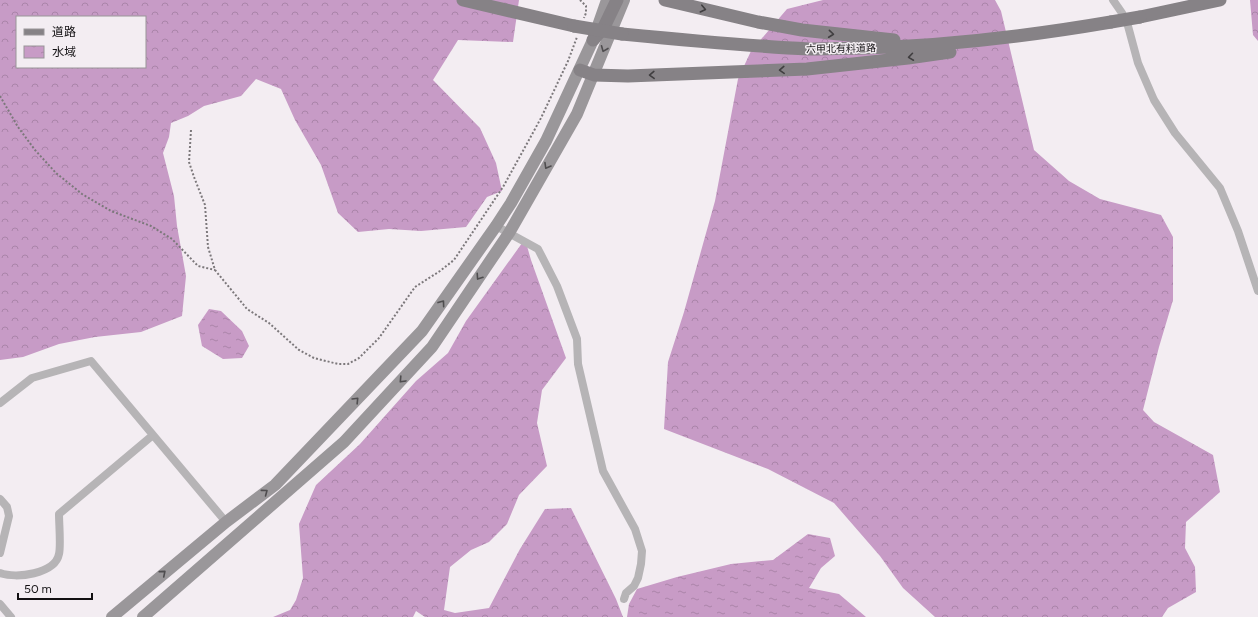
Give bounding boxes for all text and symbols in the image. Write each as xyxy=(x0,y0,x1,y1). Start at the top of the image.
one-way arrow xyxy=(700,4,706,12)
legend xyxy=(16,16,146,68)
text: 道路 xyxy=(52,25,76,39)
one-way arrow xyxy=(828,29,834,38)
street label: 六甲北有料道路 xyxy=(806,41,876,56)
text: 水域 xyxy=(52,45,76,59)
one-way arrow xyxy=(600,46,608,53)
one-way arrow xyxy=(908,52,914,61)
one-way arrow xyxy=(779,65,785,74)
one-way arrow xyxy=(649,71,655,79)
one-way arrow xyxy=(545,162,552,169)
one-way arrow xyxy=(477,272,484,279)
one-way arrow xyxy=(437,300,445,307)
one-way arrow xyxy=(399,376,406,383)
one-way arrow xyxy=(351,397,359,405)
one-way arrow xyxy=(260,490,267,497)
one-way arrow xyxy=(158,571,166,578)
scale bar xyxy=(18,575,92,601)
text: 50 m xyxy=(24,582,52,596)

